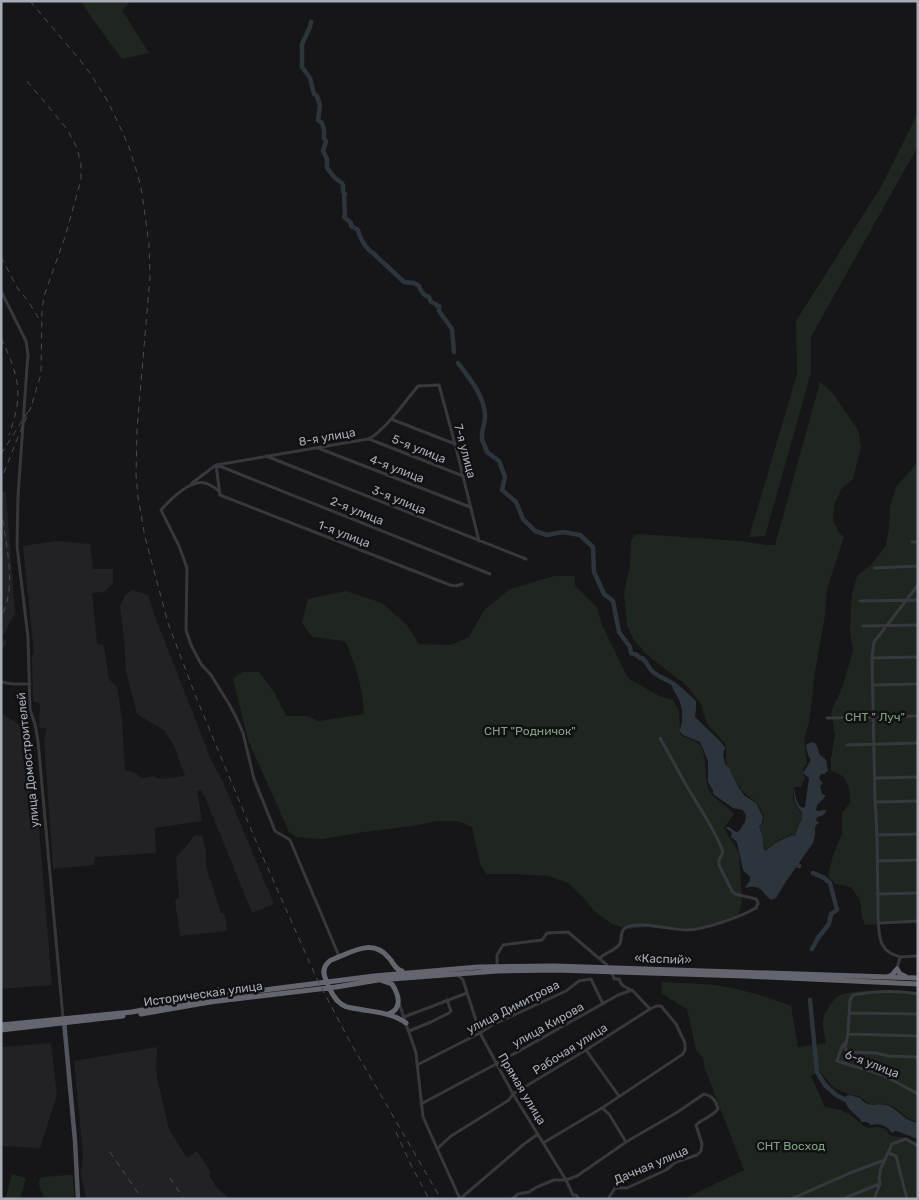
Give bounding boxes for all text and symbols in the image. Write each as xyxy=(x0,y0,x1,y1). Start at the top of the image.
street label: 7-я улица xyxy=(451,422,479,480)
street label: 8-я улица xyxy=(298,425,356,449)
street label: 5-я улица xyxy=(390,432,448,466)
street label: 4-я улица xyxy=(368,452,426,486)
street label: 3-я улица xyxy=(370,483,428,517)
street label: 2-я улица xyxy=(328,494,386,528)
street label: 1-я улица xyxy=(316,518,372,550)
street label: улица Домостроителей xyxy=(14,692,42,828)
park label: СНТ " Луч" xyxy=(845,710,905,724)
park label: СНТ "Родничок" xyxy=(484,724,576,738)
street label: «Каспий» xyxy=(634,951,692,967)
street label: улица Димитрова xyxy=(464,978,562,1036)
street label: Историческая улица xyxy=(143,979,263,1009)
street label: улица Кирова xyxy=(510,1000,586,1050)
street label: Рабочая улица xyxy=(530,1020,610,1078)
street label: 6-я улица xyxy=(843,1047,901,1081)
street label: Прямая улица xyxy=(495,1051,549,1127)
park label: СНТ Восход xyxy=(757,1139,825,1153)
street label: Дачная улица xyxy=(612,1143,690,1187)

